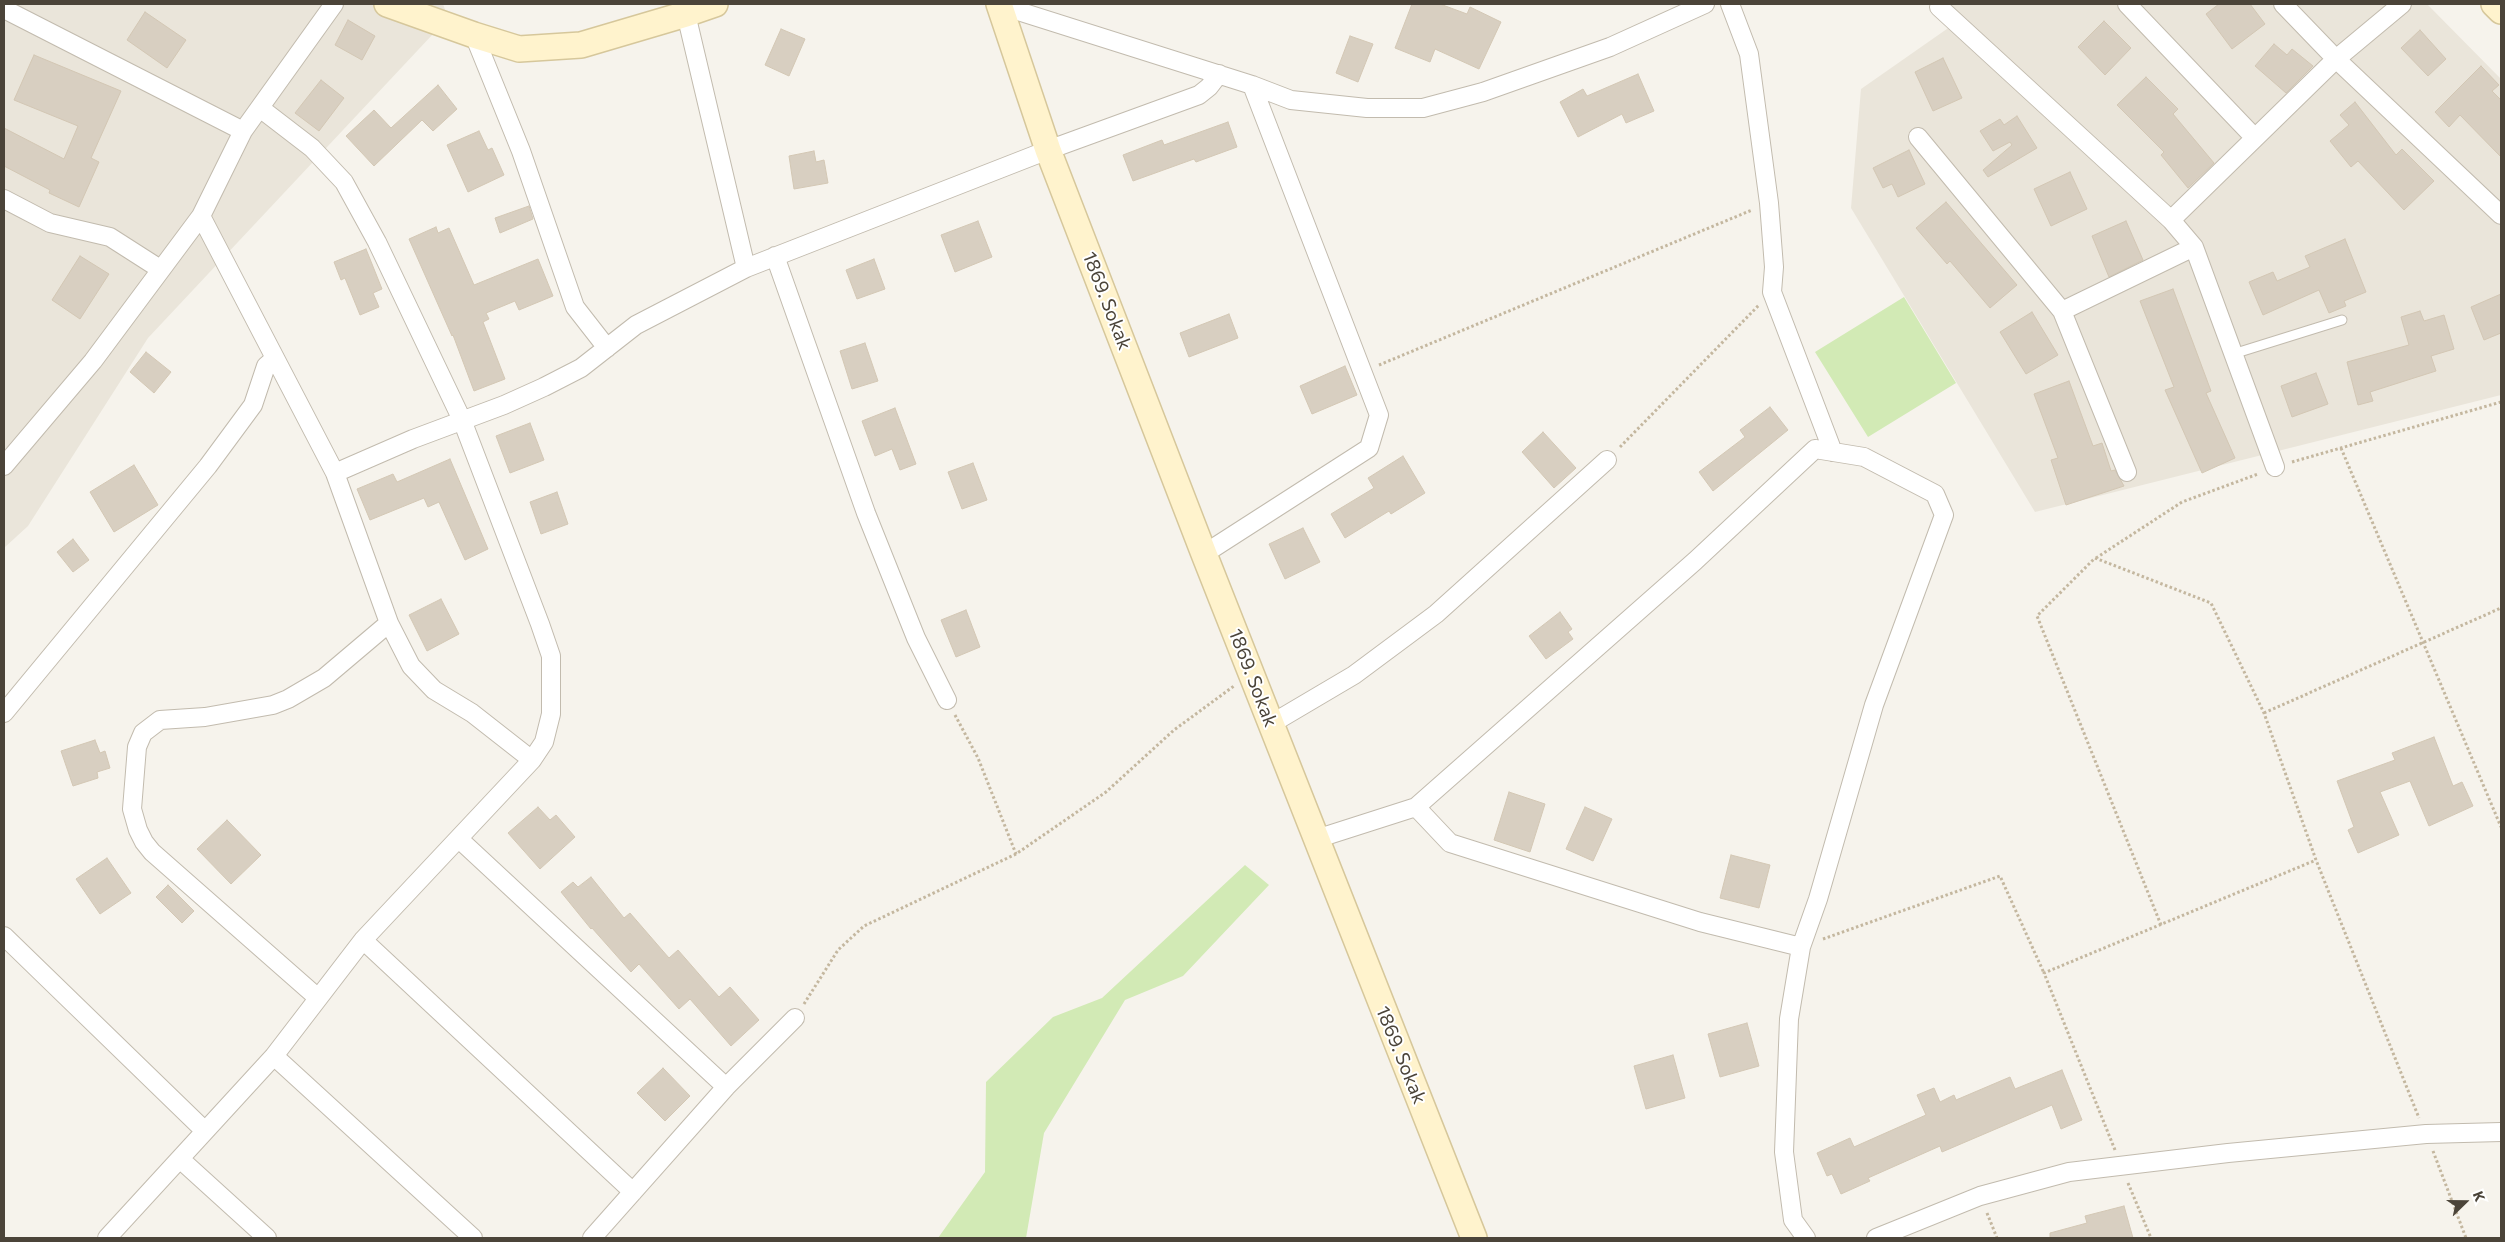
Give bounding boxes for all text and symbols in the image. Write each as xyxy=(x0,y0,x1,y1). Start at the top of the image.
street label: 1869. Sokak xyxy=(1078,249,1136,353)
street label: 1869. Sokak xyxy=(1224,626,1282,730)
street label: 1869. Sokak xyxy=(1371,1003,1431,1107)
north arrow xyxy=(2440,1177,2490,1227)
text: K xyxy=(2470,1188,2489,1204)

